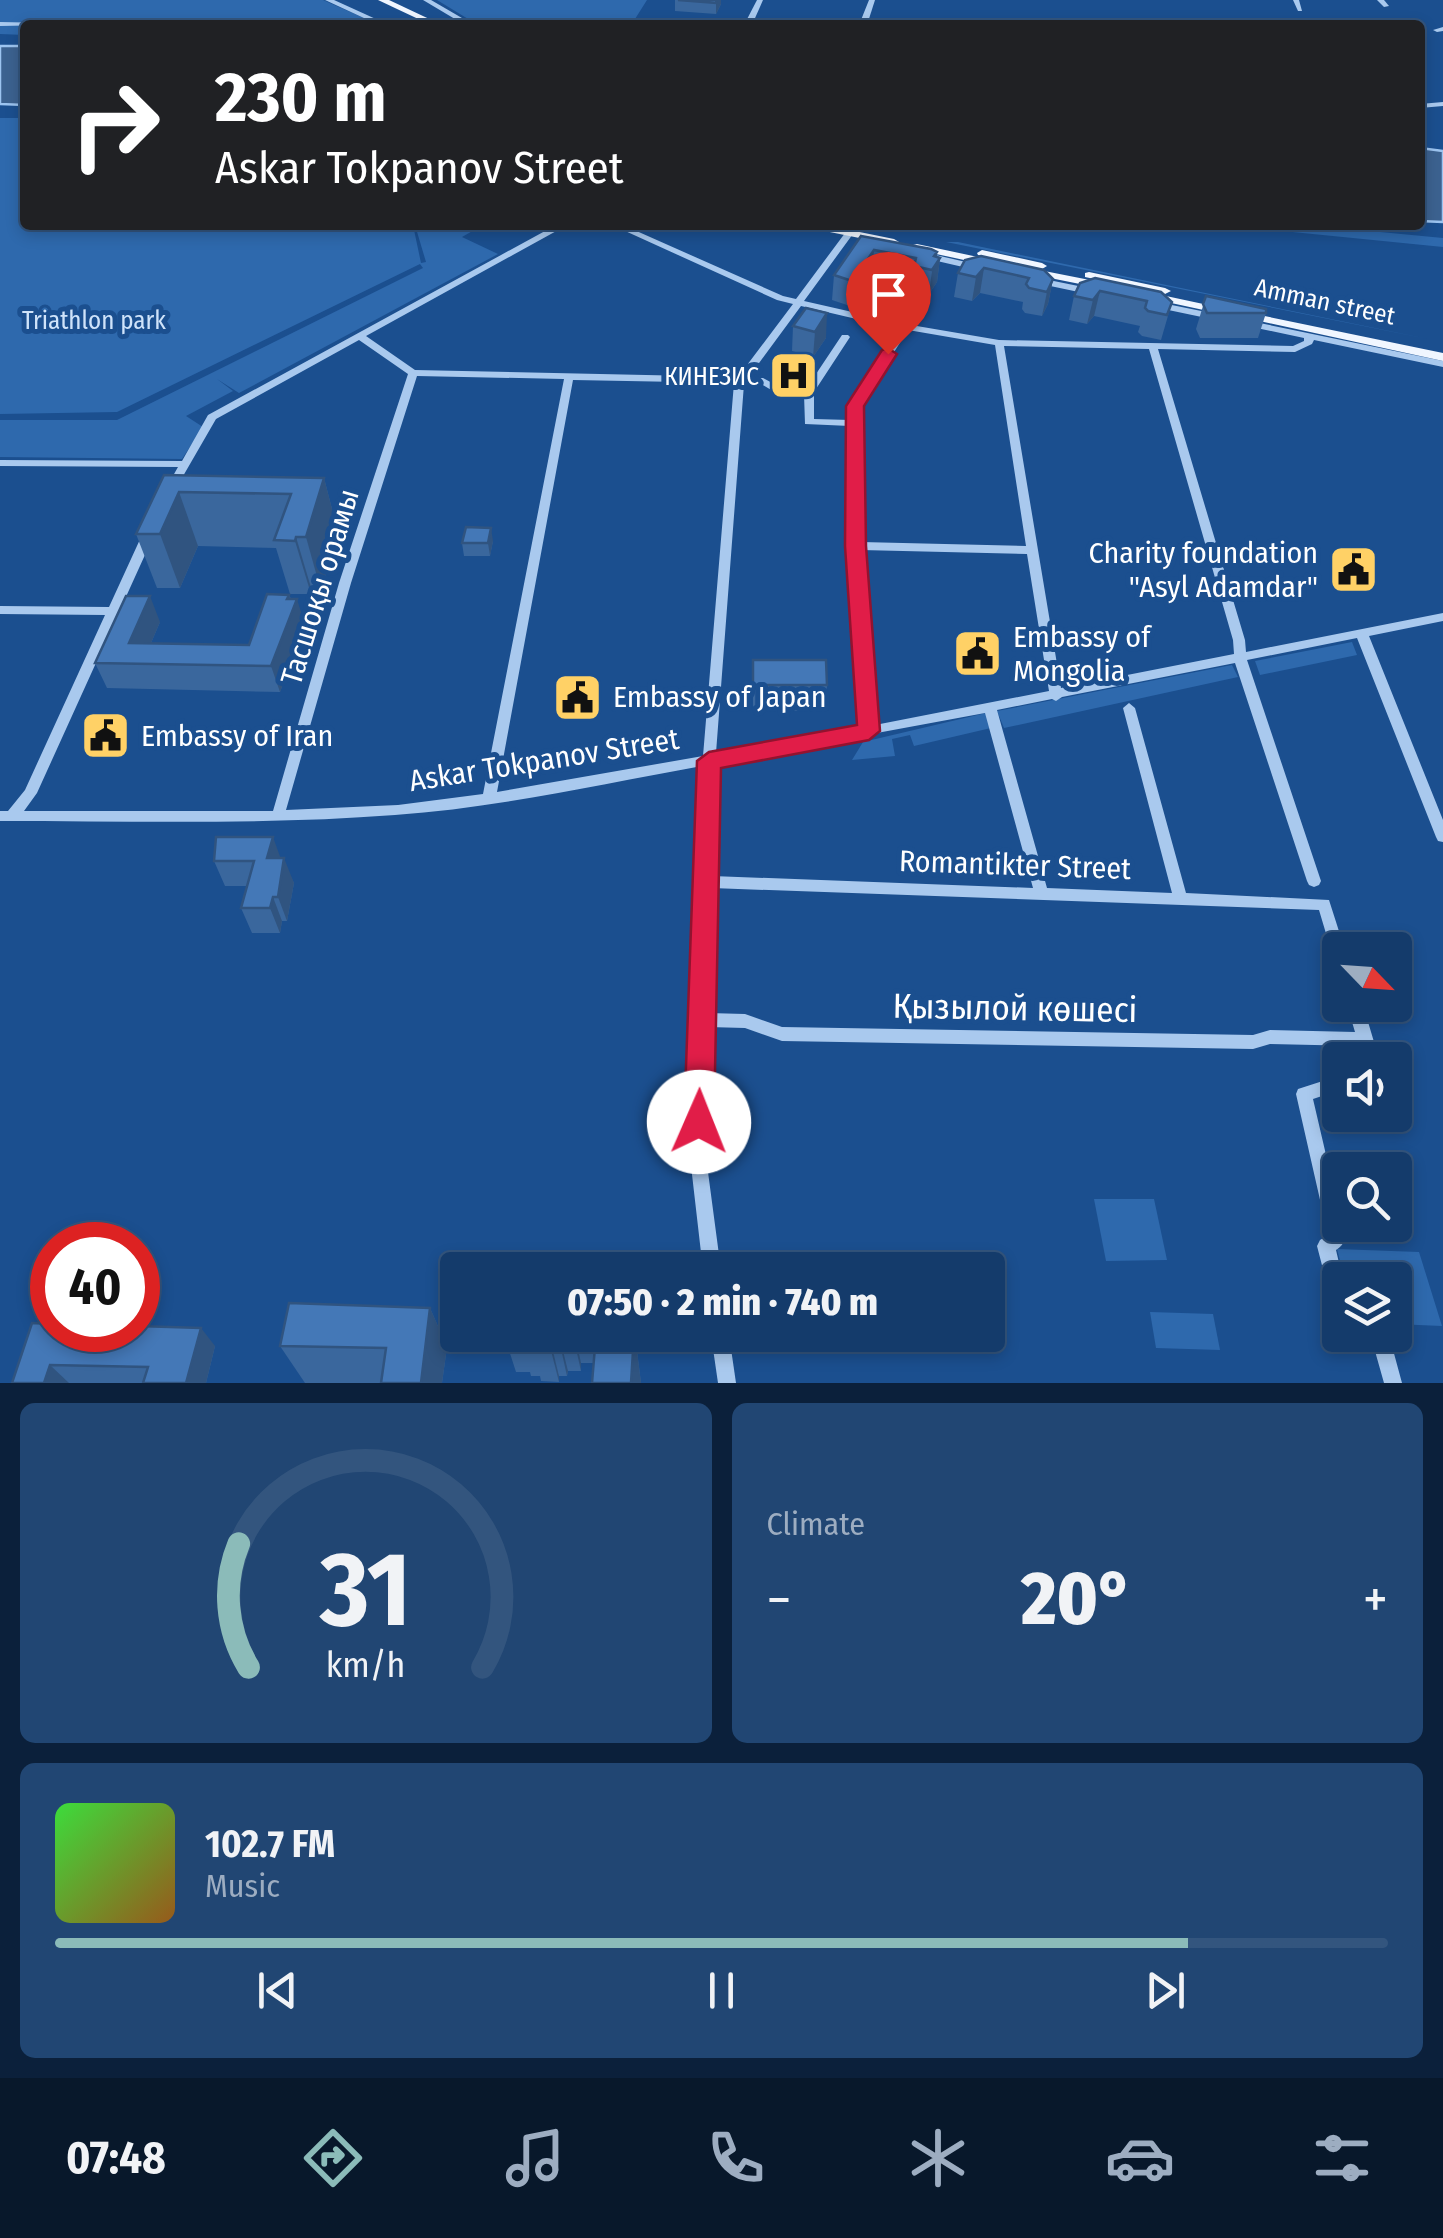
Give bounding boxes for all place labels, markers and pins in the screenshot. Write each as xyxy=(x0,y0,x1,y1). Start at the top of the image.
pin xyxy=(846,252,931,355)
hospital icon: КИНЕЗИС xyxy=(768,350,820,402)
place label: КИНЕЗИС xyxy=(664,362,759,392)
place label: Charity foundation "Asyl Adamdar" xyxy=(1088,535,1318,605)
public building icon: Charity foundation "Asyl Adamdar" xyxy=(1327,544,1379,596)
place label: Embassy of Mongolia xyxy=(1013,619,1152,689)
public building icon: Embassy of Mongolia xyxy=(952,628,1004,680)
public building icon: Embassy of Japan xyxy=(552,671,604,723)
place label: Embassy of Japan xyxy=(613,679,826,715)
public building icon: Embassy of Iran xyxy=(80,710,132,762)
place label: Embassy of Iran xyxy=(141,718,333,754)

